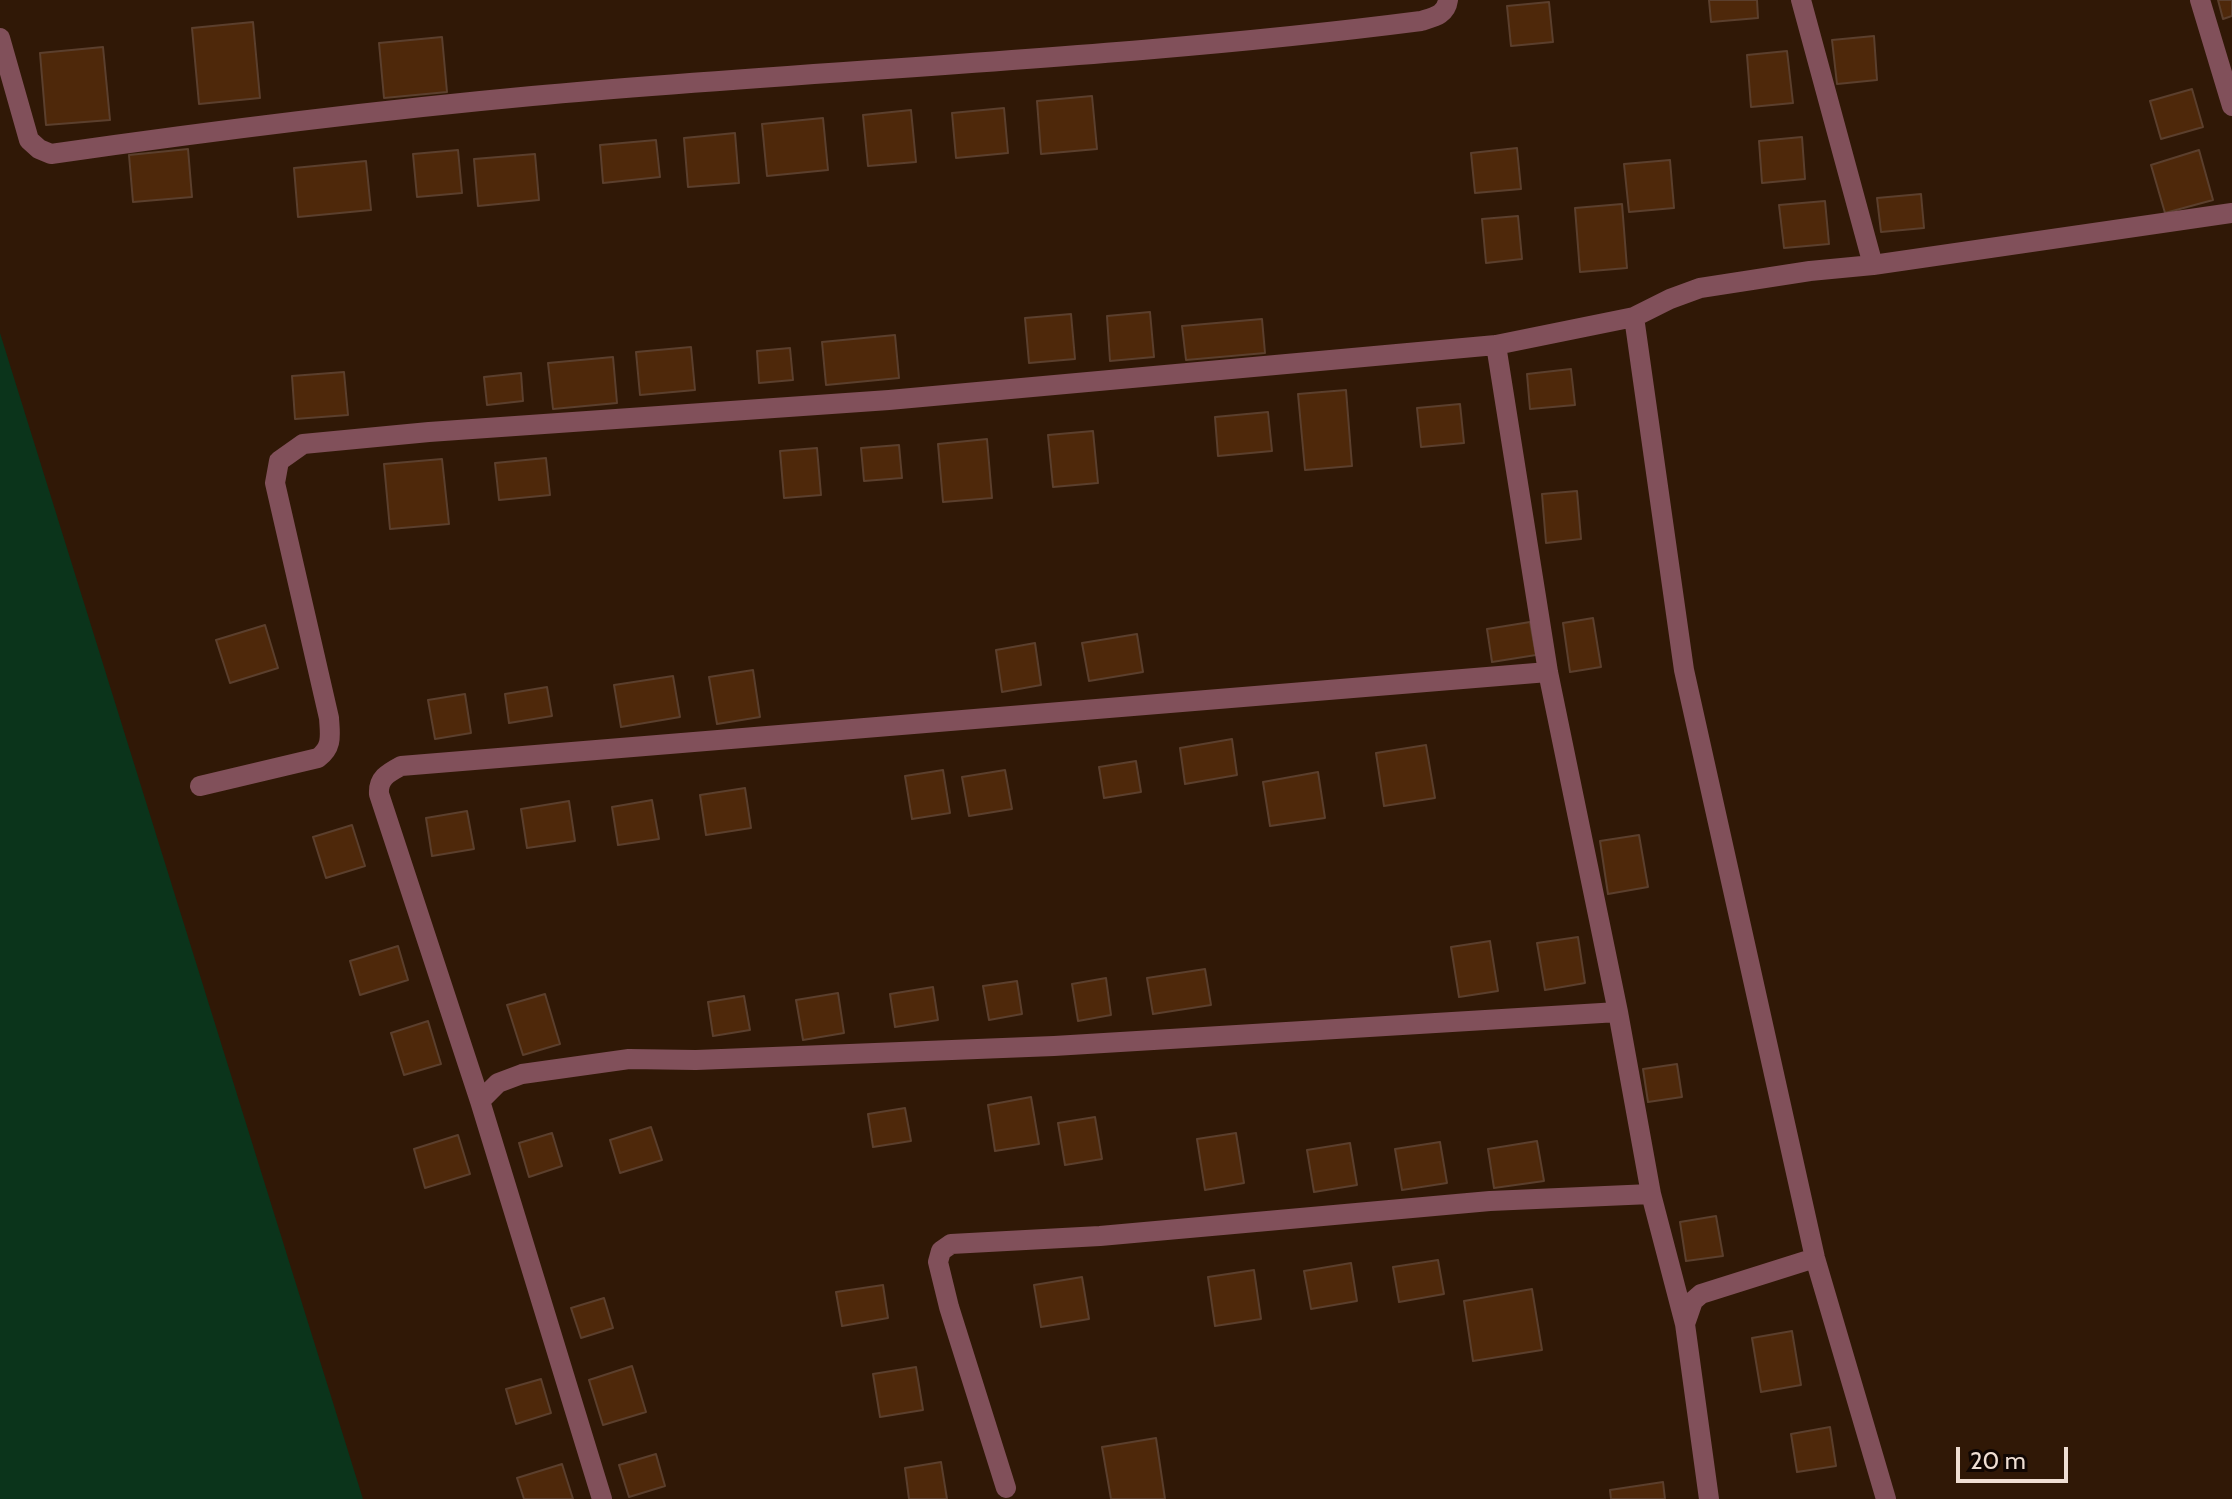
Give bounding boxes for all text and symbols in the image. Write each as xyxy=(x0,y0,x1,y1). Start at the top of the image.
scale bar xyxy=(1960,1431,2072,1481)
text: 20 m xyxy=(1970,1446,2026,1475)

